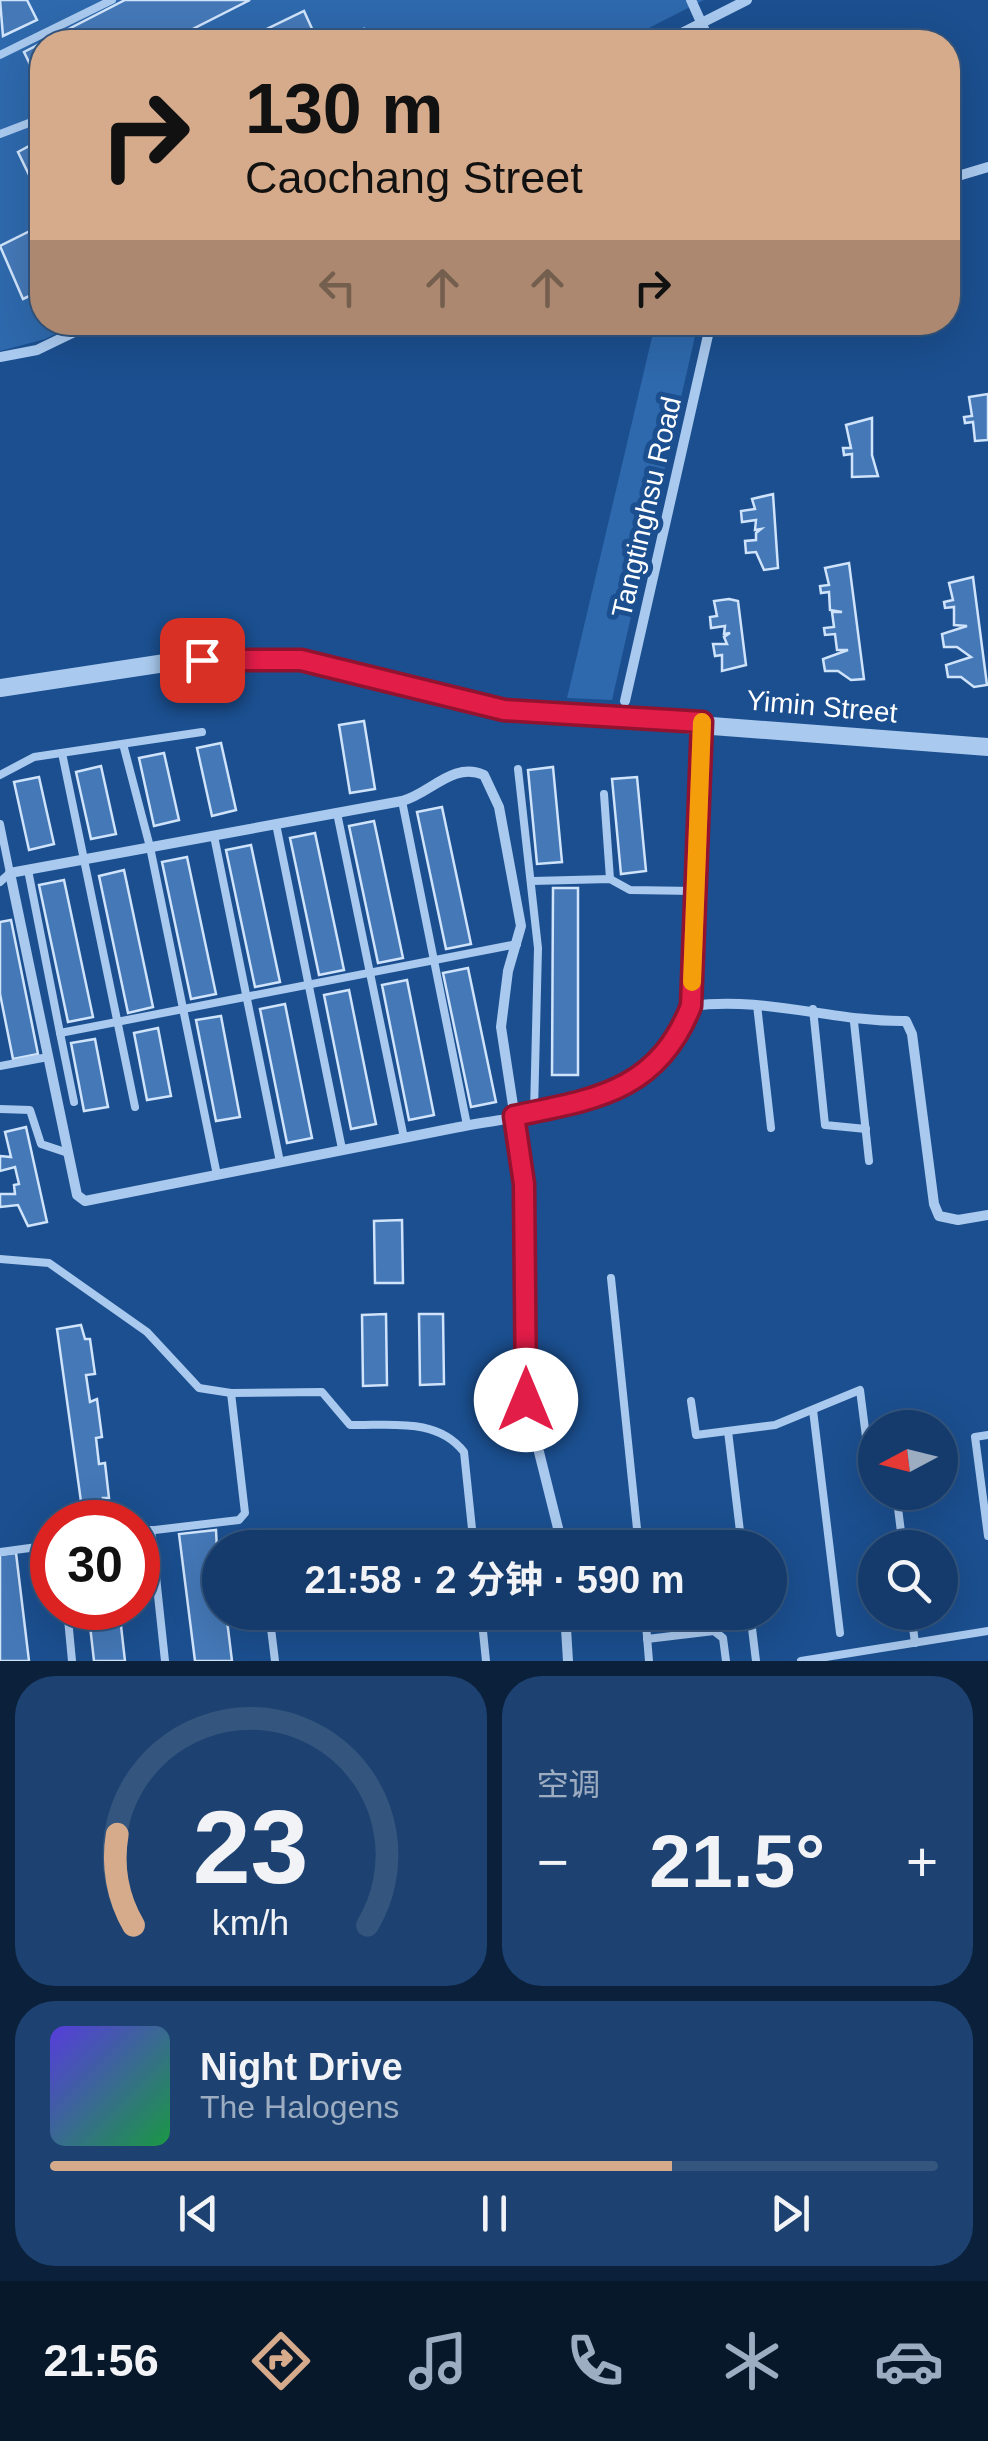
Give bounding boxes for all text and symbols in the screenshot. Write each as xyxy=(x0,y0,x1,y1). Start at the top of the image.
icon: right xyxy=(80,70,210,200)
text: 130 m xyxy=(245,70,443,148)
text: Caochang Street xyxy=(245,152,583,203)
icon: left xyxy=(310,260,365,315)
icon: ahead xyxy=(415,260,470,315)
icon: ahead xyxy=(520,260,575,315)
icon: right xyxy=(625,260,680,315)
street label: Tangtinghsu Road xyxy=(606,394,687,621)
pin xyxy=(160,618,245,703)
icon: arrive xyxy=(175,633,230,688)
street label: Yimin Street xyxy=(745,684,899,729)
position arrow xyxy=(474,1348,578,1452)
north arrow xyxy=(858,1410,958,1510)
map controls xyxy=(858,1410,958,1630)
speed limit sign: 30 xyxy=(30,1500,160,1630)
button: search xyxy=(858,1530,958,1630)
text: 21:58 · 2 分钟 · 590 m xyxy=(304,1559,685,1601)
text: 空调 xyxy=(537,1767,601,1803)
text: 23 xyxy=(193,1789,309,1905)
text: 21.5° xyxy=(649,1819,825,1903)
text: − xyxy=(537,1831,569,1893)
text: + xyxy=(906,1831,938,1893)
text: km/h xyxy=(212,1903,289,1943)
text: Night Drive xyxy=(200,2046,403,2088)
text: The Halogens xyxy=(200,2089,399,2125)
icon: previous xyxy=(171,2186,226,2241)
icon: pause xyxy=(467,2186,522,2241)
icon: next xyxy=(763,2186,818,2241)
icon: directions xyxy=(246,2326,316,2396)
icon: music xyxy=(403,2326,473,2396)
icon: phone xyxy=(560,2326,630,2396)
icon: climate xyxy=(717,2326,787,2396)
icon: car xyxy=(874,2326,944,2396)
text: 21:56 xyxy=(44,2335,159,2386)

